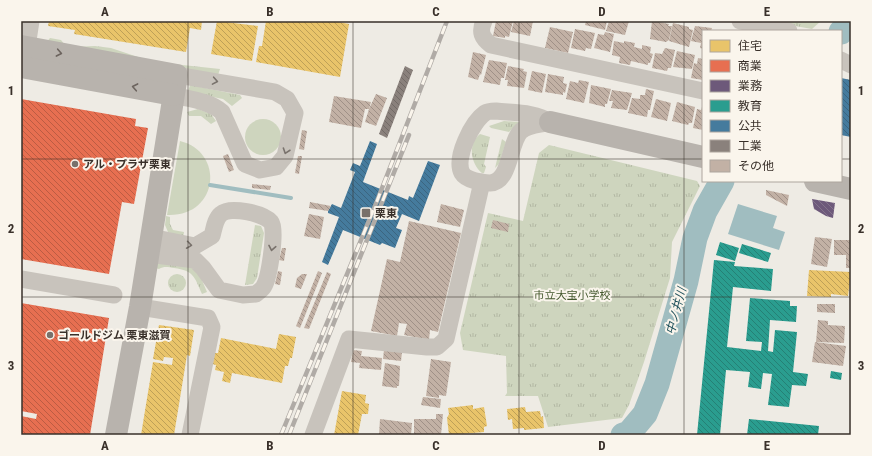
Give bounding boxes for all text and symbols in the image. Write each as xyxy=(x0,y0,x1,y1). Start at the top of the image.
text: A xyxy=(101,4,109,19)
text: B xyxy=(266,4,274,19)
text: C xyxy=(432,4,440,19)
text: D xyxy=(598,4,606,19)
text: E xyxy=(764,4,771,19)
legend xyxy=(702,30,842,182)
text: 住宅 xyxy=(738,39,762,53)
one-way arrow xyxy=(56,48,62,57)
text: 商業 xyxy=(738,59,762,73)
one-way arrow xyxy=(212,77,218,85)
text: 業務 xyxy=(738,79,762,93)
text: 1 xyxy=(8,83,14,98)
one-way arrow xyxy=(132,83,138,92)
text: 1 xyxy=(858,83,864,98)
text: 教育 xyxy=(738,99,762,113)
text: 公共 xyxy=(738,119,762,133)
text: 工業 xyxy=(738,139,762,153)
one-way arrow xyxy=(282,148,290,155)
place label: アル・プラザ栗東 xyxy=(83,158,171,171)
marker: アル・プラザ栗東 xyxy=(70,159,80,169)
text: その他 xyxy=(738,159,774,173)
marker: 栗東 xyxy=(360,207,372,219)
place label: 栗東 xyxy=(375,207,397,220)
text: 2 xyxy=(8,221,15,236)
text: 2 xyxy=(858,221,865,236)
one-way arrow xyxy=(186,240,192,249)
one-way arrow xyxy=(268,245,277,251)
water label: 中ノ井川 xyxy=(663,284,689,336)
park label: 市立大宝小学校 xyxy=(534,289,611,302)
place label: ゴールドジム 栗東滋賀 xyxy=(58,329,171,342)
marker: ゴールドジム 栗東滋賀 xyxy=(45,330,55,340)
text: 3 xyxy=(8,358,14,373)
text: 3 xyxy=(858,358,864,373)
text: A xyxy=(101,438,109,453)
text: B xyxy=(266,438,274,453)
text: C xyxy=(432,438,440,453)
text: D xyxy=(598,438,606,453)
text: E xyxy=(764,438,771,453)

